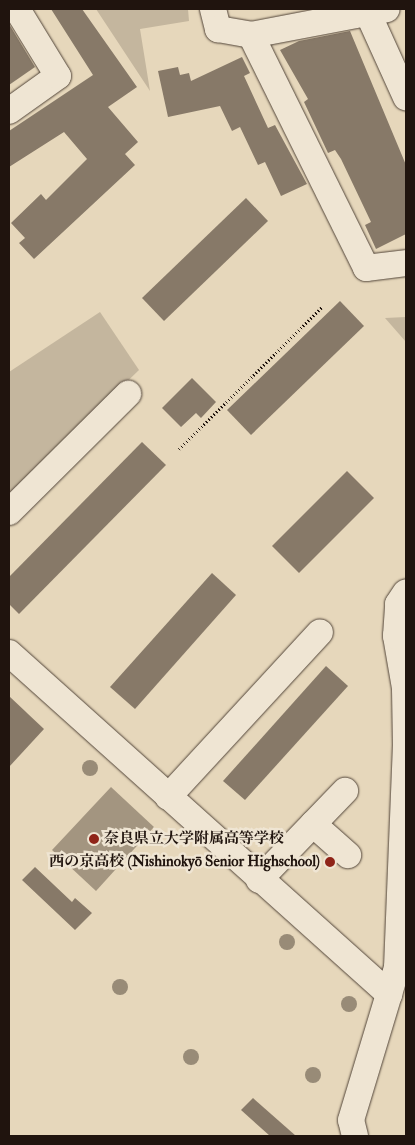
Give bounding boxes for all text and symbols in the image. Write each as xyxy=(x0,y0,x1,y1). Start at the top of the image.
place label: 奈良県立大学附属高等学校 xyxy=(104,830,284,848)
marker: 奈良県立大学附属高等学校 xyxy=(88,833,100,845)
place label: 西の京高校 (Nishinokyō Senior Highschool) xyxy=(49,853,320,871)
marker: 西の京高校 (Nishinokyō Senior Highschool) xyxy=(324,856,336,868)

